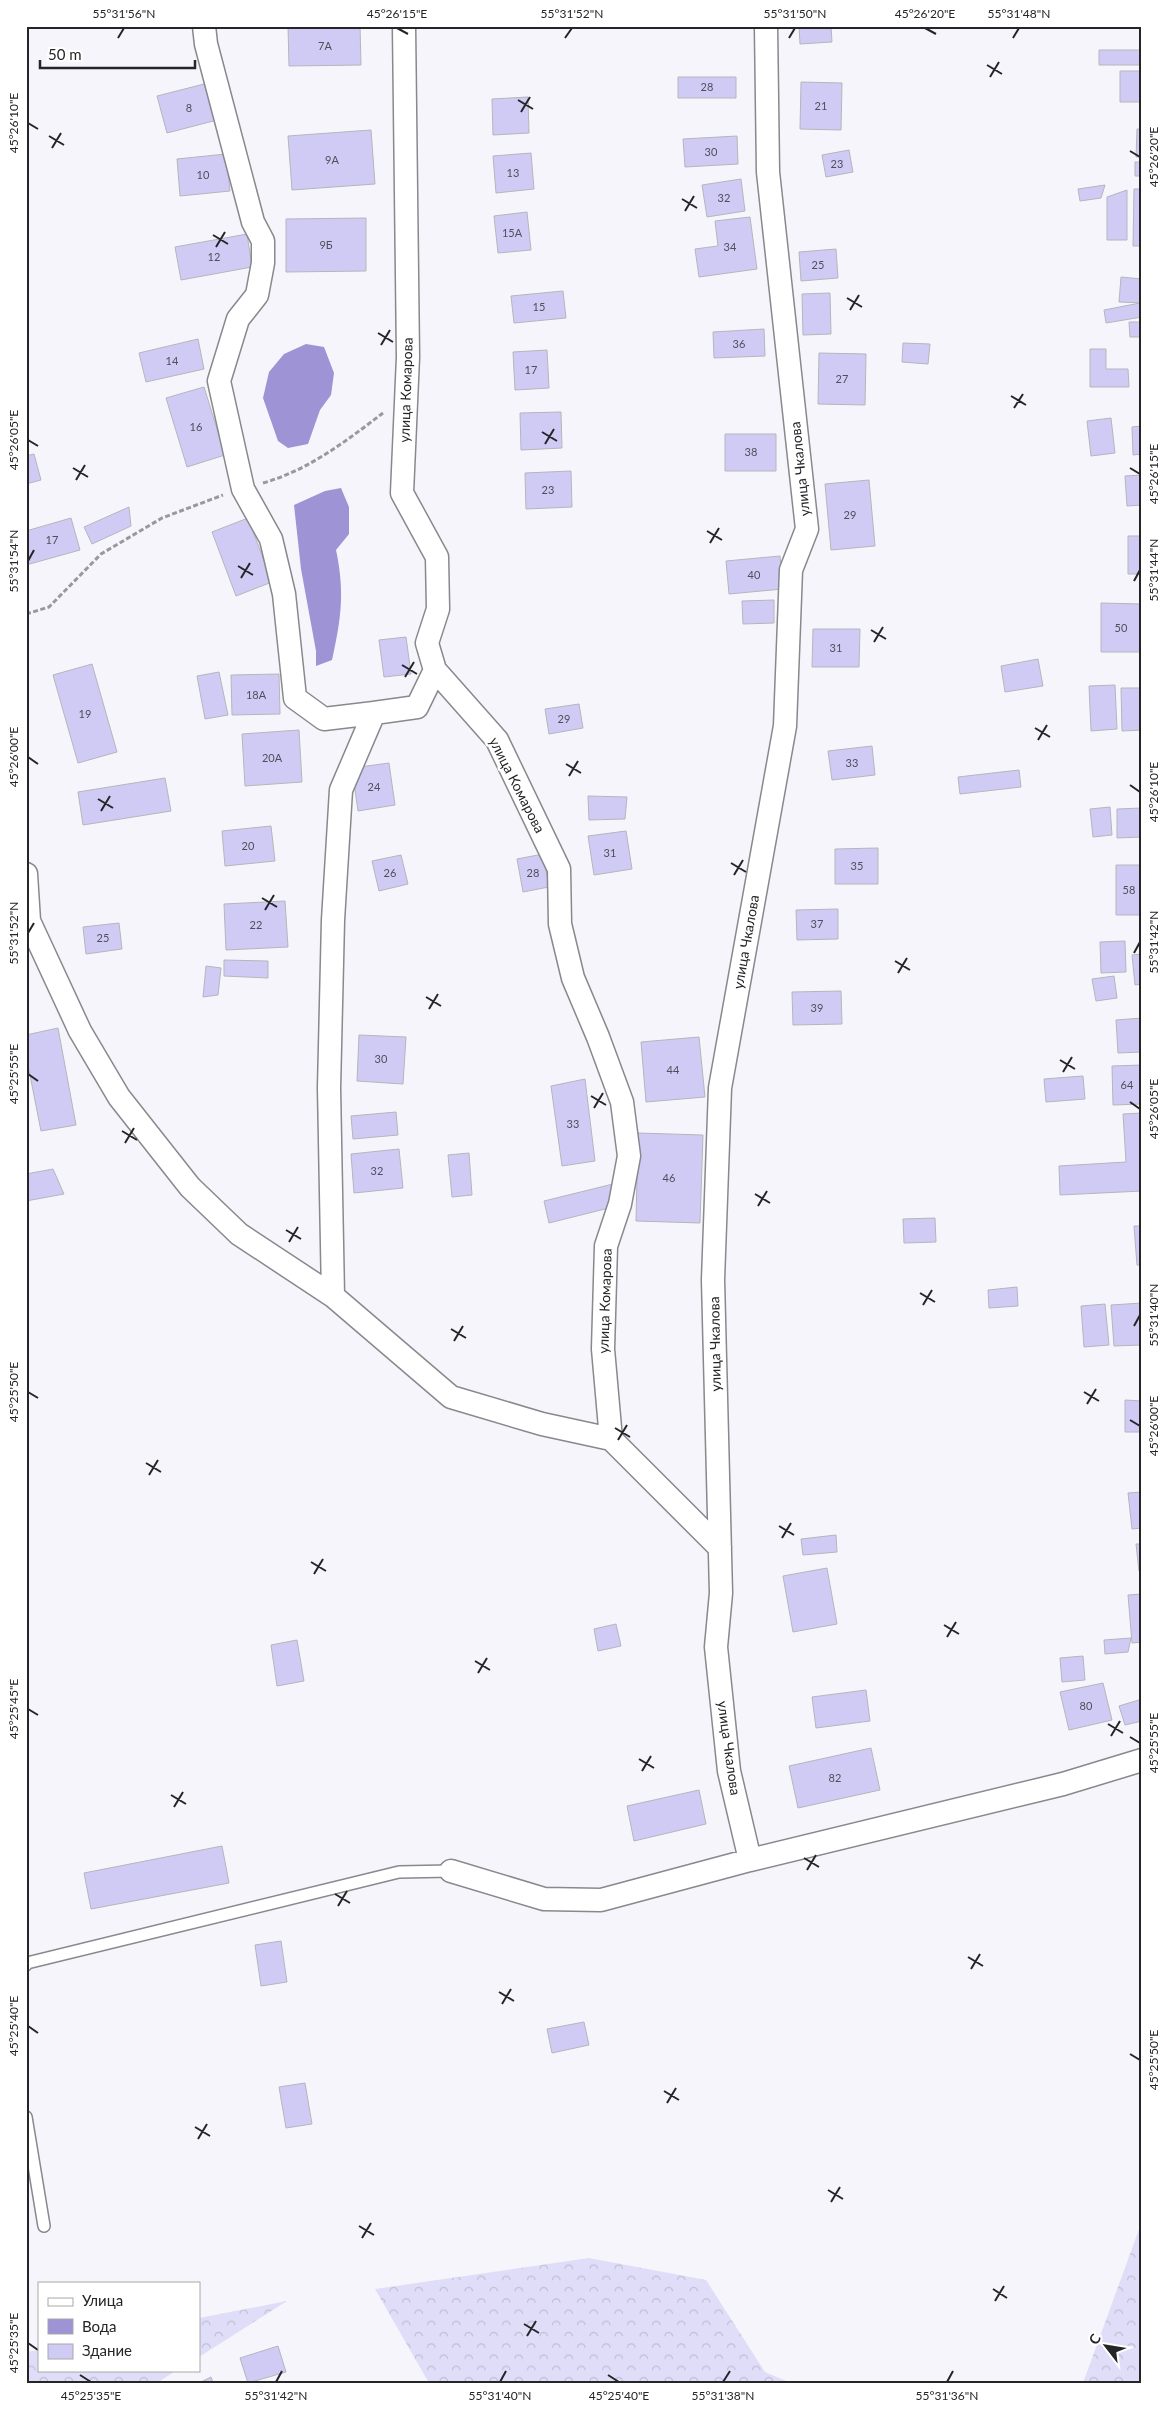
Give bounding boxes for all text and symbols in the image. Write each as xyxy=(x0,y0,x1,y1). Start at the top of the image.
text: 55°31'56"N xyxy=(93,6,155,21)
text: 45°26'15"E xyxy=(367,6,427,21)
text: 55°31'52"N xyxy=(541,6,603,21)
text: 55°31'50"N xyxy=(764,6,826,21)
text: 45°26'20"E xyxy=(895,6,955,21)
text: 55°31'48"N xyxy=(988,6,1050,21)
scale bar xyxy=(40,38,195,70)
house number: 7А xyxy=(318,39,332,52)
text: 50 m xyxy=(48,45,82,63)
house number: 28 xyxy=(701,80,713,93)
text: 45°26'10"E xyxy=(6,93,21,153)
house number: 21 xyxy=(815,99,827,112)
house number: 8 xyxy=(186,101,192,114)
text: 45°26'20"E xyxy=(1146,127,1161,187)
house number: 30 xyxy=(705,145,718,158)
house number: 9А xyxy=(325,153,339,166)
house number: 23 xyxy=(831,157,843,170)
house number: 13 xyxy=(507,166,519,179)
house number: 10 xyxy=(197,168,210,181)
house number: 32 xyxy=(718,191,730,204)
house number: 15А xyxy=(502,226,523,239)
house number: 9Б xyxy=(319,238,333,251)
house number: 34 xyxy=(724,240,737,253)
house number: 12 xyxy=(208,250,220,263)
house number: 25 xyxy=(812,258,824,271)
house number: 15 xyxy=(533,300,545,313)
street label: улица Комарова xyxy=(395,337,416,443)
house number: 36 xyxy=(733,337,745,350)
house number: 14 xyxy=(166,354,179,367)
house number: 17 xyxy=(525,363,537,376)
house number: 27 xyxy=(836,372,848,385)
text: 45°26'05"E xyxy=(6,410,21,470)
house number: 16 xyxy=(190,420,202,433)
street label: улица Чкалова xyxy=(786,421,813,517)
text: 45°26'15"E xyxy=(1146,444,1161,504)
house number: 38 xyxy=(745,445,757,458)
house number: 23 xyxy=(542,483,554,496)
house number: 29 xyxy=(844,508,856,521)
text: 55°31'54"N xyxy=(6,530,21,592)
house number: 17 xyxy=(46,533,58,546)
text: 55°31'44"N xyxy=(1146,539,1161,601)
house number: 40 xyxy=(748,568,761,581)
house number: 50 xyxy=(1115,621,1128,634)
house number: 31 xyxy=(830,641,842,654)
house number: 18А xyxy=(246,688,267,701)
house number: 19 xyxy=(79,707,91,720)
house number: 29 xyxy=(558,712,570,725)
text: 45°26'00"E xyxy=(6,727,21,787)
street label: улица Комарова xyxy=(486,734,549,836)
house number: 20А xyxy=(262,751,283,764)
house number: 33 xyxy=(846,756,858,769)
text: 45°26'10"E xyxy=(1146,762,1161,822)
house number: 24 xyxy=(368,780,381,793)
house number: 20 xyxy=(242,839,255,852)
house number: 31 xyxy=(604,846,616,859)
house number: 35 xyxy=(851,859,863,872)
house number: 26 xyxy=(384,866,396,879)
house number: 28 xyxy=(527,866,539,879)
house number: 58 xyxy=(1123,883,1135,896)
street label: улица Чкалова xyxy=(729,894,762,990)
text: 55°31'52"N xyxy=(6,902,21,964)
text: 55°31'42"N xyxy=(1146,911,1161,973)
house number: 37 xyxy=(811,917,823,930)
house number: 22 xyxy=(250,918,262,931)
house number: 25 xyxy=(97,931,109,944)
house number: 39 xyxy=(811,1001,823,1014)
text: 45°25'55"E xyxy=(6,1044,21,1104)
house number: 30 xyxy=(375,1052,388,1065)
house number: 44 xyxy=(667,1063,680,1076)
house number: 64 xyxy=(1121,1078,1134,1091)
text: 45°26'05"E xyxy=(1146,1079,1161,1139)
house number: 33 xyxy=(567,1117,579,1130)
house number: 32 xyxy=(371,1164,383,1177)
house number: 46 xyxy=(663,1171,675,1184)
street label: улица Комарова xyxy=(594,1248,615,1354)
text: 55°31'40"N xyxy=(1146,1284,1161,1346)
street label: улица Чкалова xyxy=(705,1296,724,1392)
text: 45°25'50"E xyxy=(6,1362,21,1422)
text: 45°26'00"E xyxy=(1146,1396,1161,1456)
text: 45°25'45"E xyxy=(6,1679,21,1739)
house number: 80 xyxy=(1080,1699,1093,1712)
street label: улица Чкалова xyxy=(714,1700,745,1796)
text: 45°25'55"E xyxy=(1146,1713,1161,1773)
house number: 82 xyxy=(829,1771,841,1784)
text: 45°25'40"E xyxy=(6,1996,21,2056)
text: 45°25'50"E xyxy=(1146,2030,1161,2090)
legend xyxy=(38,2282,200,2372)
text: Улица xyxy=(82,2291,123,2309)
text: 45°25'35"E xyxy=(6,2313,21,2373)
text: Вода xyxy=(82,2317,117,2335)
north arrow xyxy=(1080,2322,1130,2372)
text: С xyxy=(1085,2330,1104,2347)
text: Здание xyxy=(82,2341,132,2359)
text: 45°25'35"E xyxy=(61,2388,121,2403)
text: 55°31'42"N xyxy=(245,2388,307,2403)
text: 55°31'40"N xyxy=(469,2388,531,2403)
text: 45°25'40"E xyxy=(589,2388,649,2403)
text: 55°31'38"N xyxy=(692,2388,754,2403)
text: 55°31'36"N xyxy=(916,2388,978,2403)

